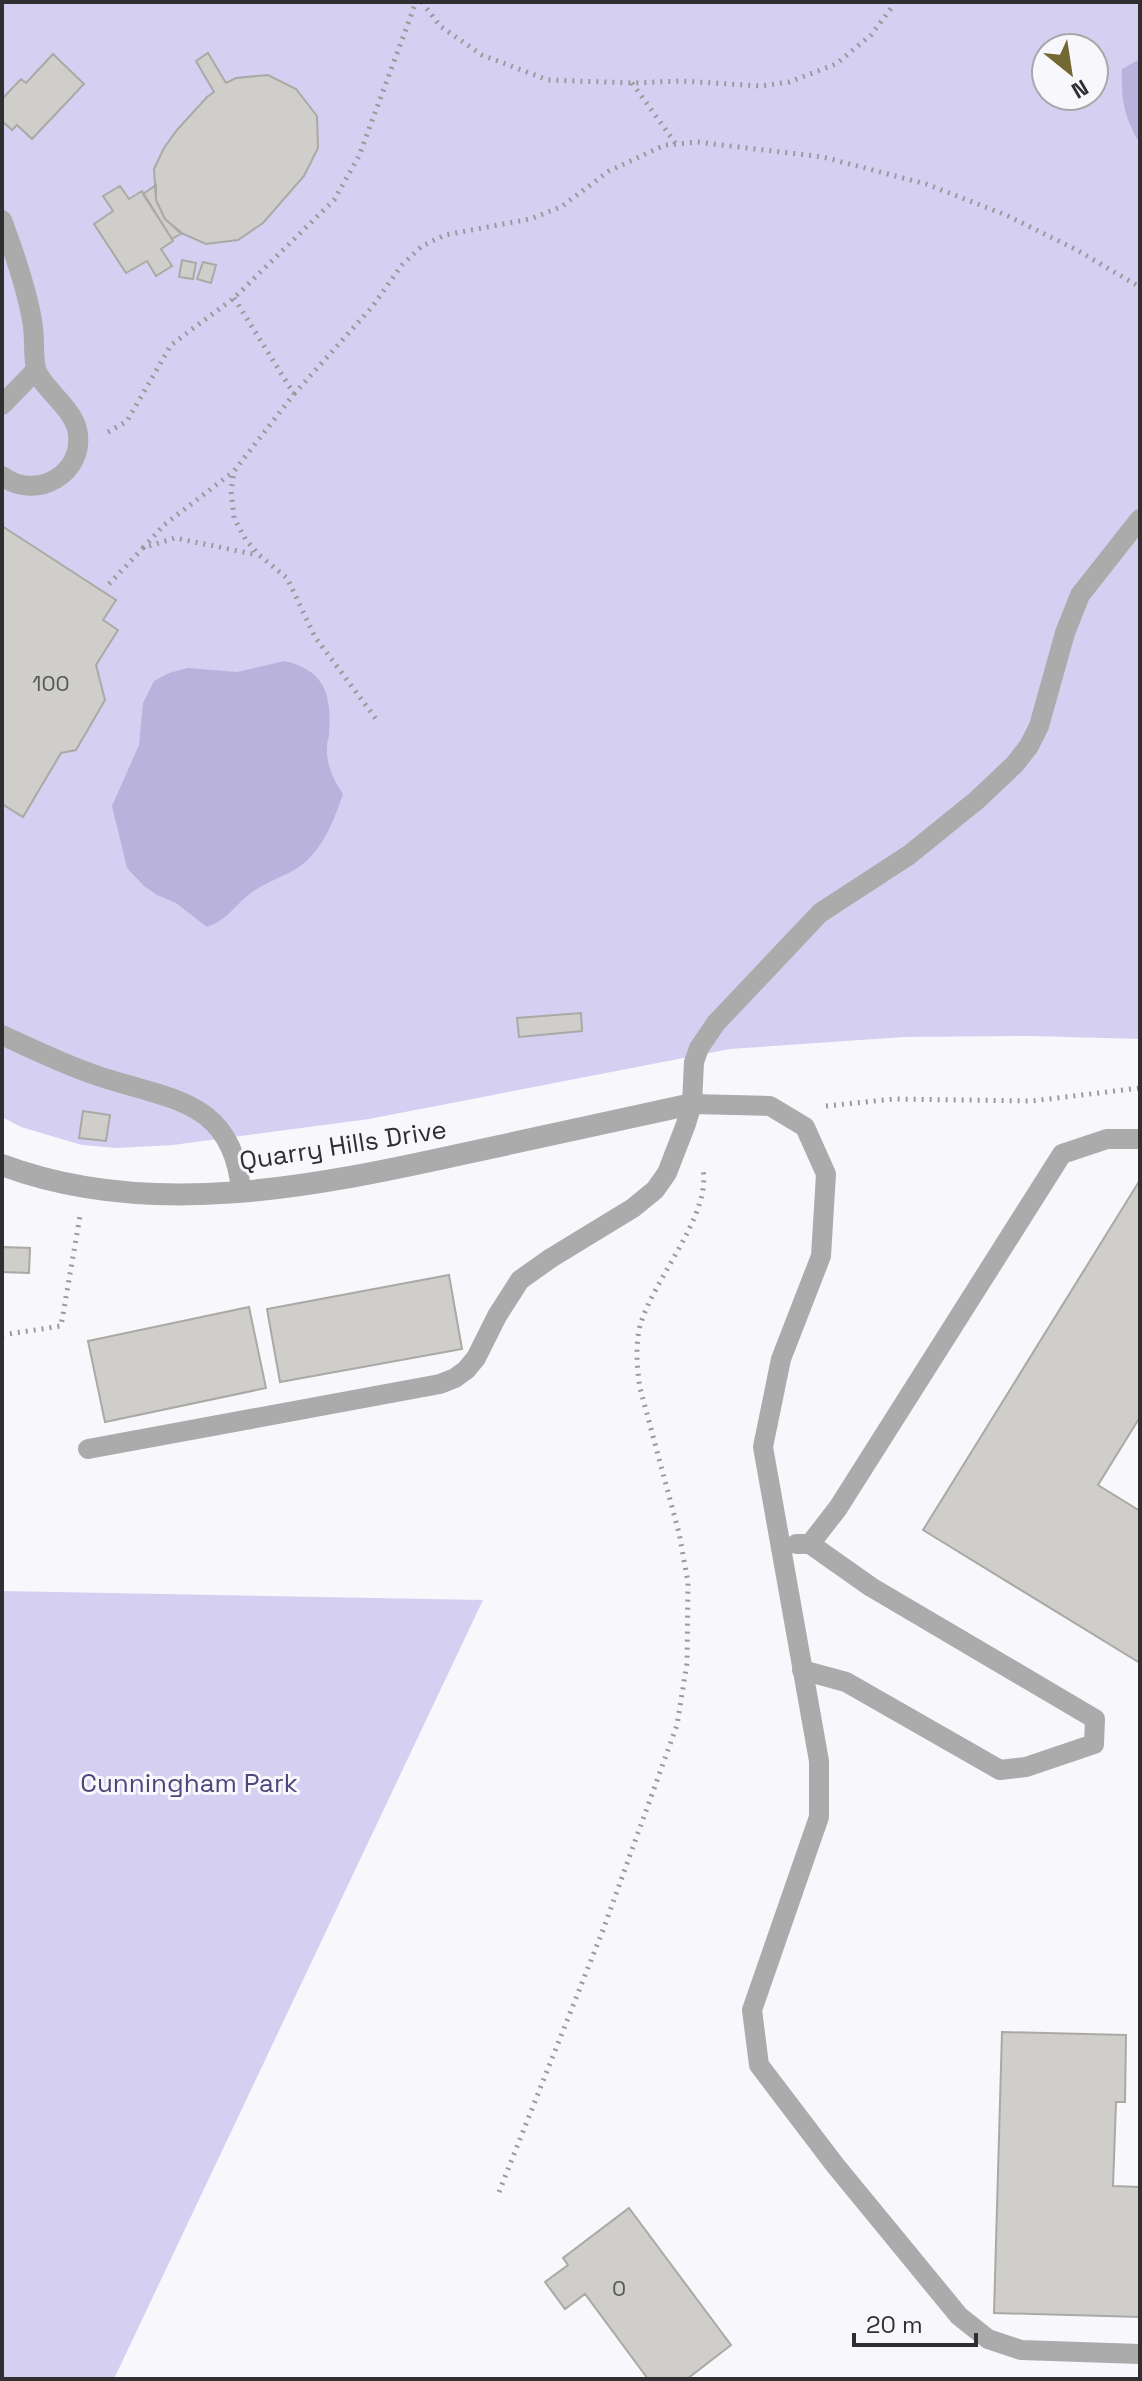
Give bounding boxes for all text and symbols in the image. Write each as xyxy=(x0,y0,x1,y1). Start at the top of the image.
north arrow xyxy=(1030,32,1110,112)
text: N xyxy=(1067,74,1093,105)
house number: 100 xyxy=(32,669,70,697)
street label: Quarry Hills Drive xyxy=(237,1112,449,1178)
park label: Cunningham Park xyxy=(80,1766,298,1800)
house number: 0 xyxy=(612,2274,626,2302)
scale bar xyxy=(854,2297,976,2347)
text: 20 m xyxy=(866,2309,923,2340)

